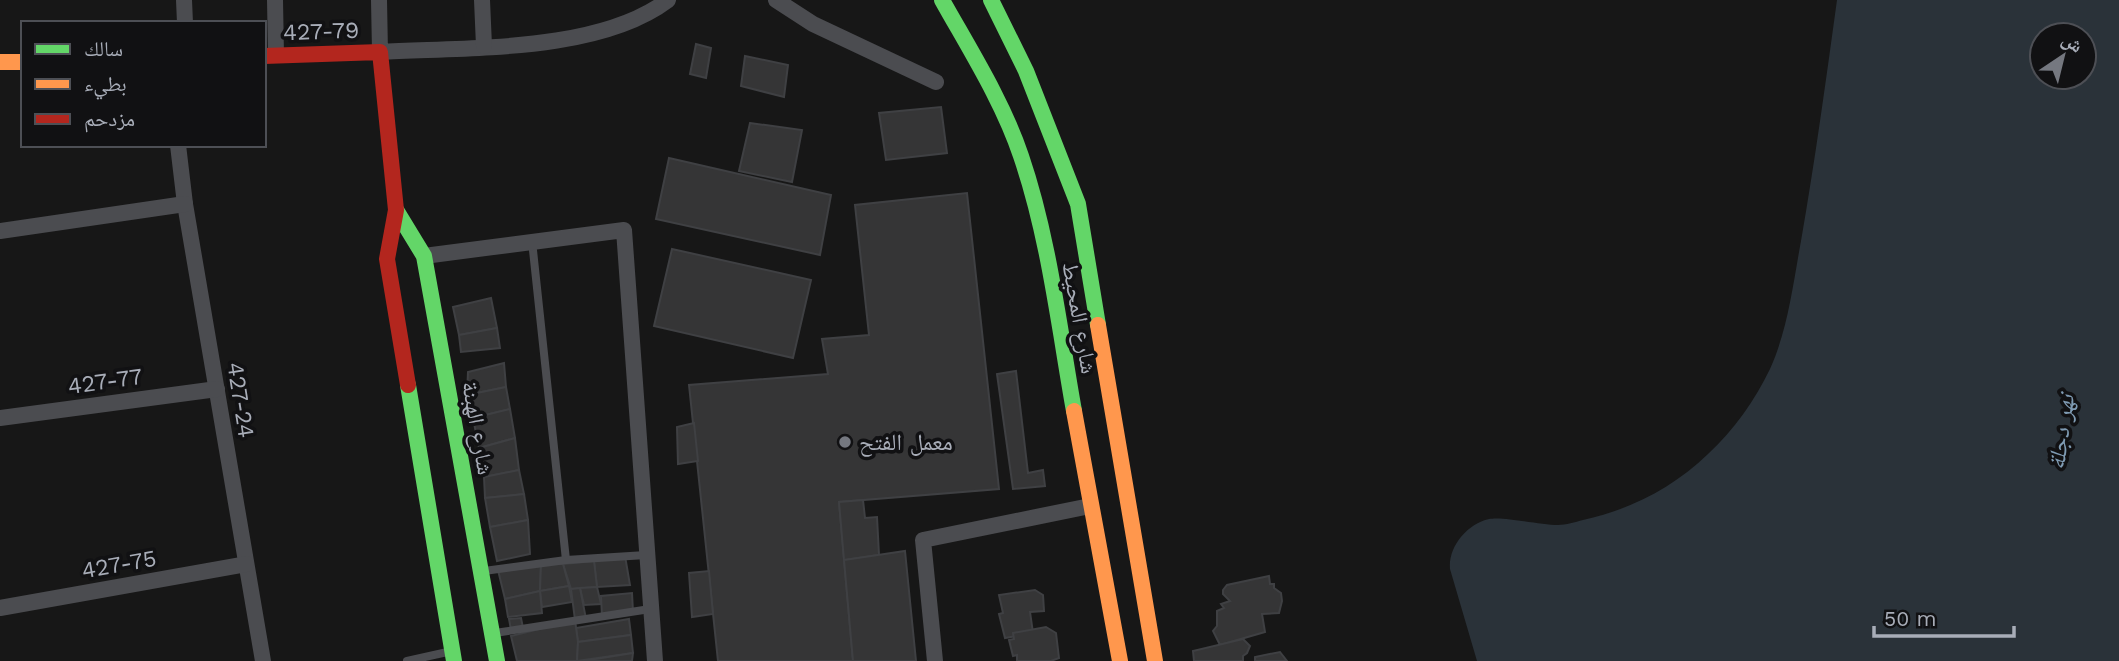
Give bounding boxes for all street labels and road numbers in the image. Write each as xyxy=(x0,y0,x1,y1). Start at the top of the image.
street label: 427-79 xyxy=(282,17,360,46)
street label: شارع المحيط xyxy=(1055,260,1103,376)
street label: 427-24 xyxy=(221,360,260,440)
street label: 427-77 xyxy=(66,363,144,400)
street label: شارع الهبنة xyxy=(455,379,499,477)
street label: 427-75 xyxy=(80,545,159,584)

